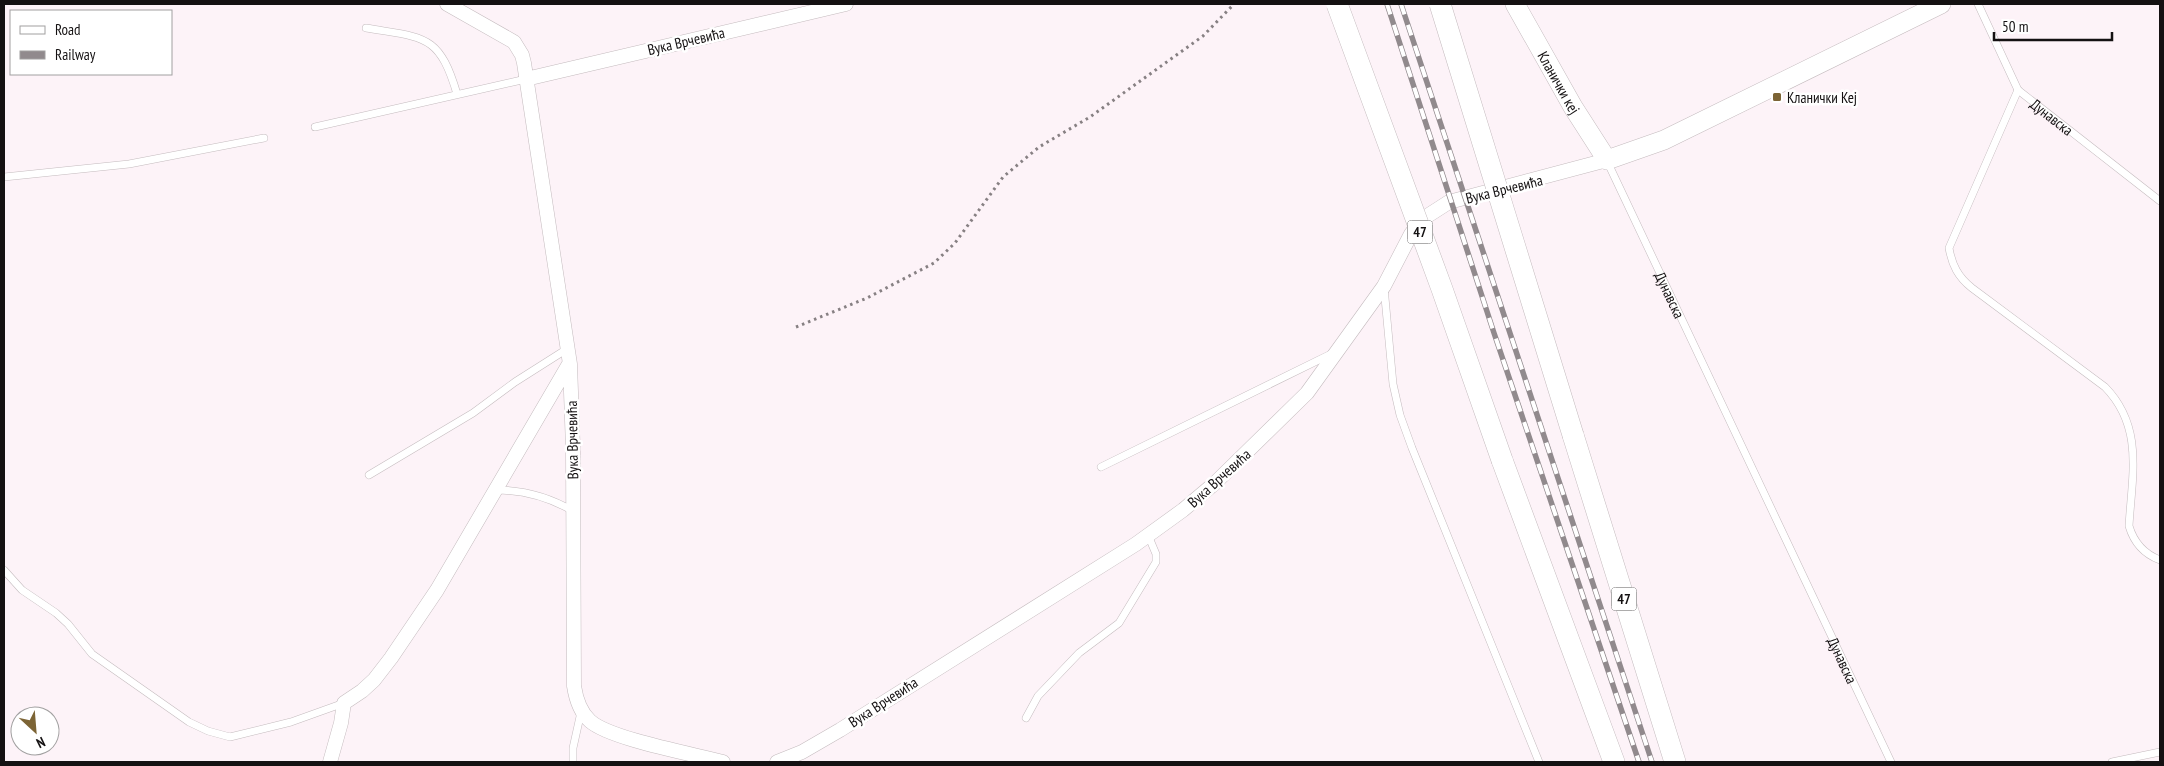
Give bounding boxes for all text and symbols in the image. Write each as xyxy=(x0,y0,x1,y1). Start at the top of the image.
legend xyxy=(10,10,172,75)
scale bar xyxy=(1994,10,2112,42)
text: 50 m xyxy=(2002,17,2028,36)
text: Road xyxy=(55,20,81,39)
street label: Вука Врчевића xyxy=(646,23,726,59)
text: Railway xyxy=(55,45,96,64)
street label: Кланички кеј xyxy=(1534,48,1584,118)
place label: Кланички Кеј xyxy=(1787,88,1857,107)
marker: Кланички Кеј xyxy=(1771,91,1783,103)
street label: Дунавска xyxy=(2027,94,2077,139)
street label: Вука Врчевића xyxy=(1464,170,1544,208)
road number: 47 xyxy=(1408,220,1432,243)
street label: Дунавска xyxy=(1651,269,1689,321)
street label: Вука Врчевића xyxy=(562,400,582,480)
street label: Вука Врчевића xyxy=(1183,445,1255,511)
road number: 47 xyxy=(1612,588,1636,610)
street label: Дунавска xyxy=(1824,634,1862,686)
street label: Вука Врчевића xyxy=(845,673,921,731)
north arrow xyxy=(10,706,60,756)
text: N xyxy=(33,733,48,752)

